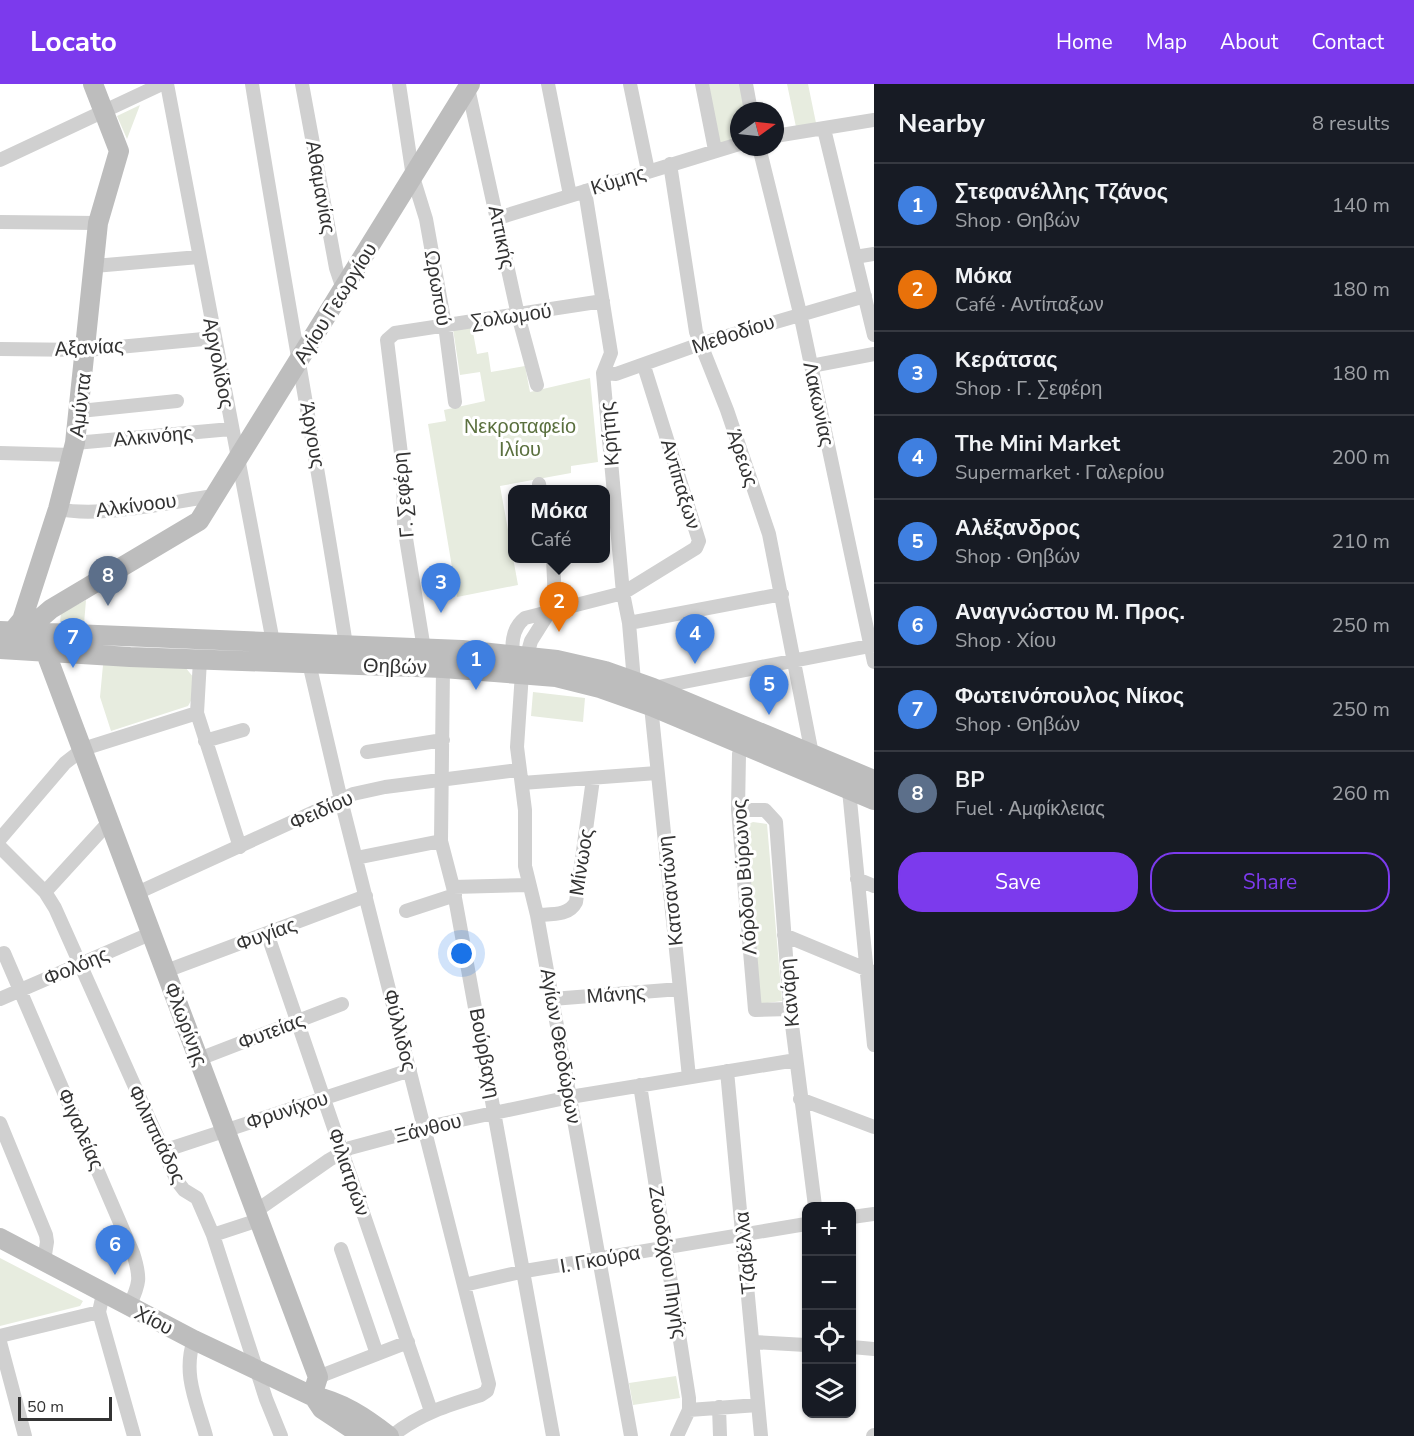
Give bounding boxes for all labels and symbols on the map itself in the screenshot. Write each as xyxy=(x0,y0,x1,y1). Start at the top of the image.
north arrow xyxy=(730,102,784,156)
street label: Αθαμανίας xyxy=(299,138,342,236)
street label: Κύμης xyxy=(587,159,649,202)
street label: Αττικής xyxy=(482,203,521,272)
street label: Αγίου Γεωργίου xyxy=(287,238,383,369)
street label: Ωρωπού xyxy=(418,248,457,328)
street label: Σολωμού xyxy=(469,297,553,336)
street label: Μεθοδίου xyxy=(688,308,778,361)
street label: Αργολίδος xyxy=(196,315,241,411)
street label: Αξανίας xyxy=(54,332,125,363)
street label: Λακωνίας xyxy=(796,359,841,449)
street label: Αμύντα xyxy=(63,371,98,439)
street label: Άργους xyxy=(293,400,332,470)
street label: Κρήτης xyxy=(593,400,626,467)
park label: Νεκροταφείο Ιλίου xyxy=(464,413,576,463)
street label: Αλκινόης xyxy=(112,420,194,453)
street label: Άρεως xyxy=(720,426,765,491)
street label: Αντίπαξων xyxy=(654,436,707,533)
street label: Γ. Σεφέρη xyxy=(386,451,421,539)
street label: Αλκίνοου xyxy=(94,487,178,524)
pin: 8 xyxy=(88,556,128,606)
pin: 3 xyxy=(422,564,460,613)
pin: 2 xyxy=(540,582,578,632)
pin: 4 xyxy=(676,614,714,664)
pin: 7 xyxy=(54,618,92,668)
pin: 1 xyxy=(456,640,496,690)
street label: Θηβών xyxy=(363,652,427,681)
pin: 5 xyxy=(750,666,788,715)
street label: Φειδίου xyxy=(285,785,357,836)
street label: Λόρδου Βύρωνος xyxy=(726,798,763,956)
street label: Μίνωος xyxy=(563,826,600,898)
street label: Κατσαντώνη xyxy=(651,835,690,947)
street label: Φυγίας xyxy=(232,911,301,958)
your location xyxy=(447,939,476,968)
street label: Φολόης xyxy=(39,941,113,992)
street label: Κανάρη xyxy=(773,958,806,1028)
street label: Αγίων Θεοδώρων xyxy=(534,966,587,1126)
street label: Φλωρίνης xyxy=(157,978,214,1070)
street label: Μάνης xyxy=(586,979,647,1010)
street label: Φύλλιδος xyxy=(376,986,423,1074)
street label: Φυτείας xyxy=(234,1006,309,1056)
street label: Βούρβαχη xyxy=(463,1006,506,1101)
street label: Φιλιππιάδος xyxy=(121,1081,192,1188)
street label: Φιγαλείας xyxy=(51,1084,111,1175)
street label: Φρυνίχου xyxy=(243,1085,332,1136)
street label: Ξάνθου xyxy=(392,1107,464,1150)
street label: Φιλιατρών xyxy=(321,1125,376,1220)
street label: Ζωοδόχου Πηγής xyxy=(642,1184,693,1341)
street label: Τζαβέλλα xyxy=(728,1210,763,1295)
pin: 6 xyxy=(96,1226,134,1275)
street label: Ι. Γκούρα xyxy=(558,1239,642,1280)
street label: Χίου xyxy=(130,1299,178,1342)
scale bar xyxy=(18,1394,112,1422)

